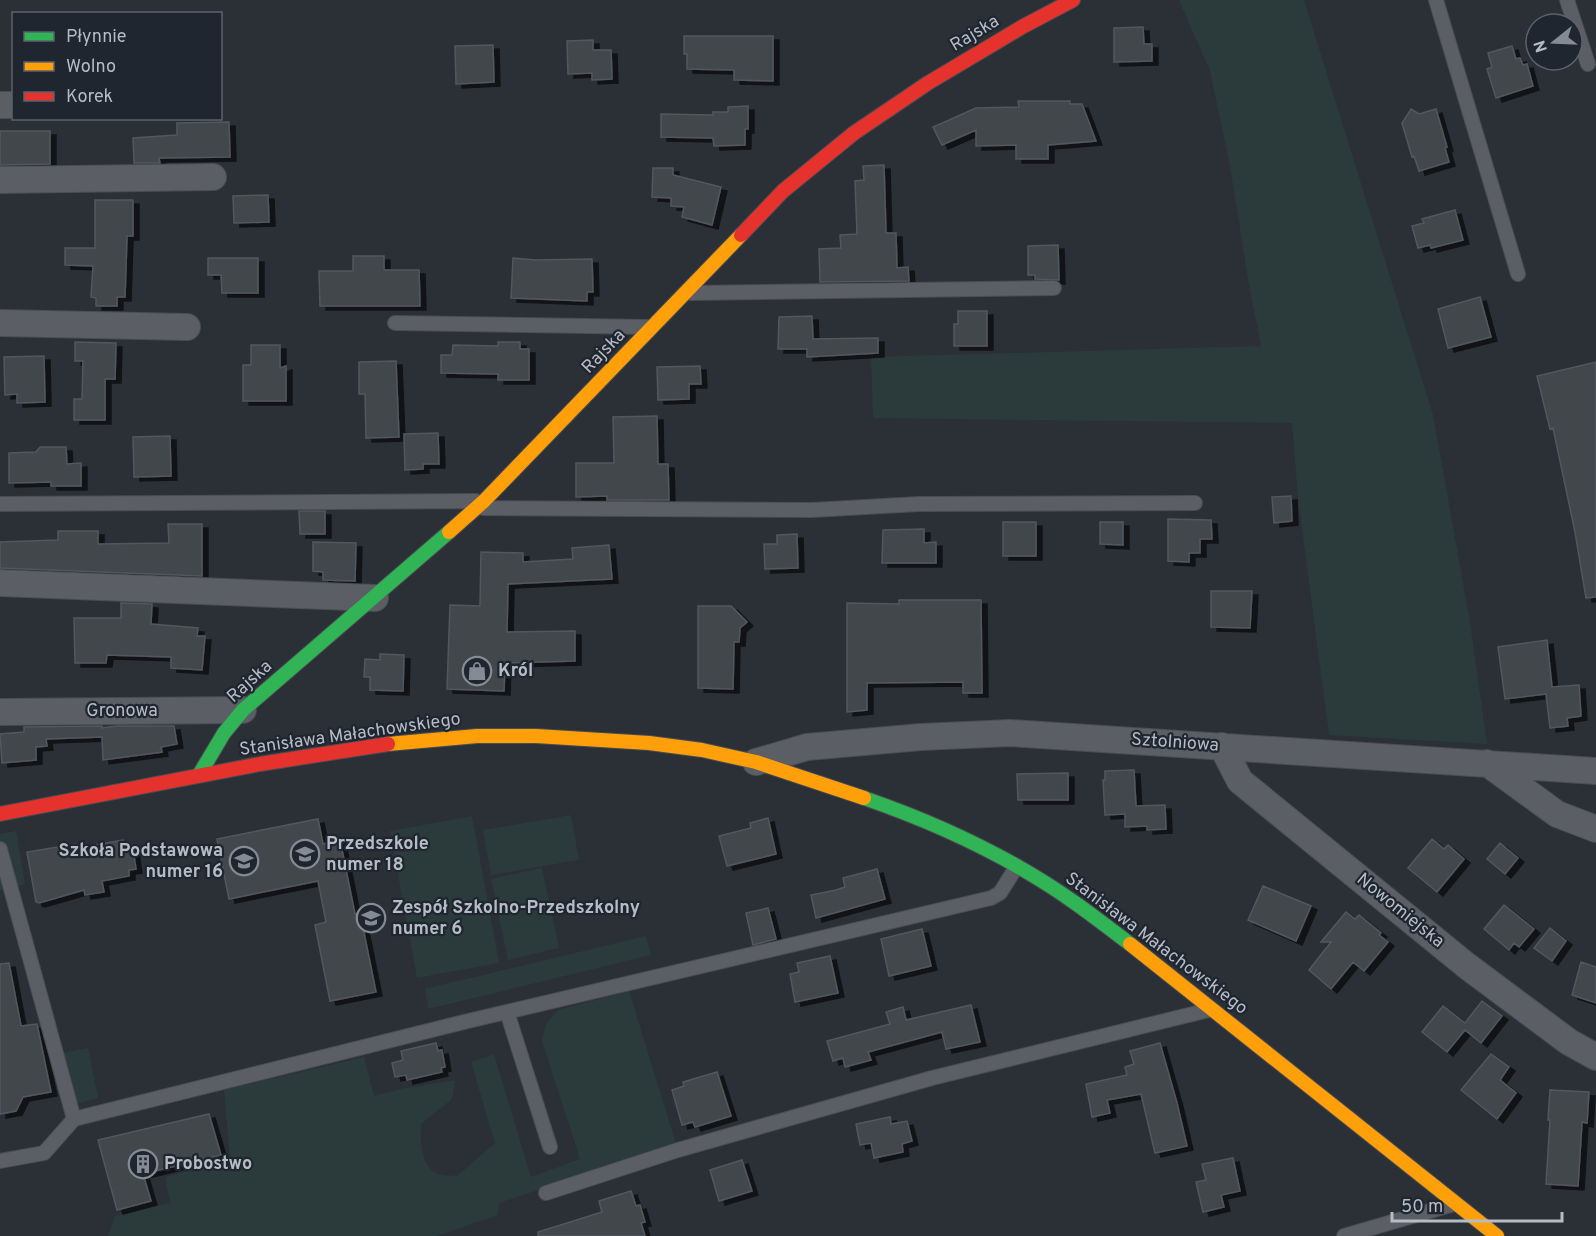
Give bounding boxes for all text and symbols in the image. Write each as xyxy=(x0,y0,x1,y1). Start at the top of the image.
street label: Rajska xyxy=(946,10,1004,58)
legend xyxy=(12,12,222,120)
north arrow xyxy=(1524,12,1584,72)
text: Płynnie xyxy=(66,26,127,49)
text: N xyxy=(1530,37,1553,55)
text: Wolno xyxy=(66,56,116,79)
text: Korek xyxy=(66,86,113,109)
street label: Rajska xyxy=(577,325,631,379)
shop icon: Król xyxy=(461,655,493,687)
street label: Rajska xyxy=(222,656,278,708)
place label: Król xyxy=(498,660,533,683)
street label: Gronowa xyxy=(86,700,158,723)
street label: Stanisława Małachowskiego xyxy=(238,708,462,762)
street label: Sztolniowa xyxy=(1130,728,1220,758)
place label: Przedszkole numer 18 xyxy=(326,833,429,877)
school or university icon: Przedszkole numer 18 xyxy=(289,838,321,870)
place label: Szkoła Podstawowa numer 16 xyxy=(58,840,223,884)
school or university icon: Szkoła Podstawowa numer 16 xyxy=(228,845,260,877)
street label: Stanisława Małachowskiego xyxy=(1060,868,1252,1020)
street label: Nowomiejska xyxy=(1351,869,1449,953)
place label: Zespół Szkolno-Przedszkolny numer 6 xyxy=(392,897,640,941)
school or university icon: Zespół Szkolno-Przedszkolny numer 6 xyxy=(355,902,387,934)
building icon: Probostwo xyxy=(127,1148,159,1180)
place label: Probostwo xyxy=(164,1153,252,1176)
scale bar xyxy=(1392,1185,1562,1223)
text: 50 m xyxy=(1401,1196,1443,1219)

